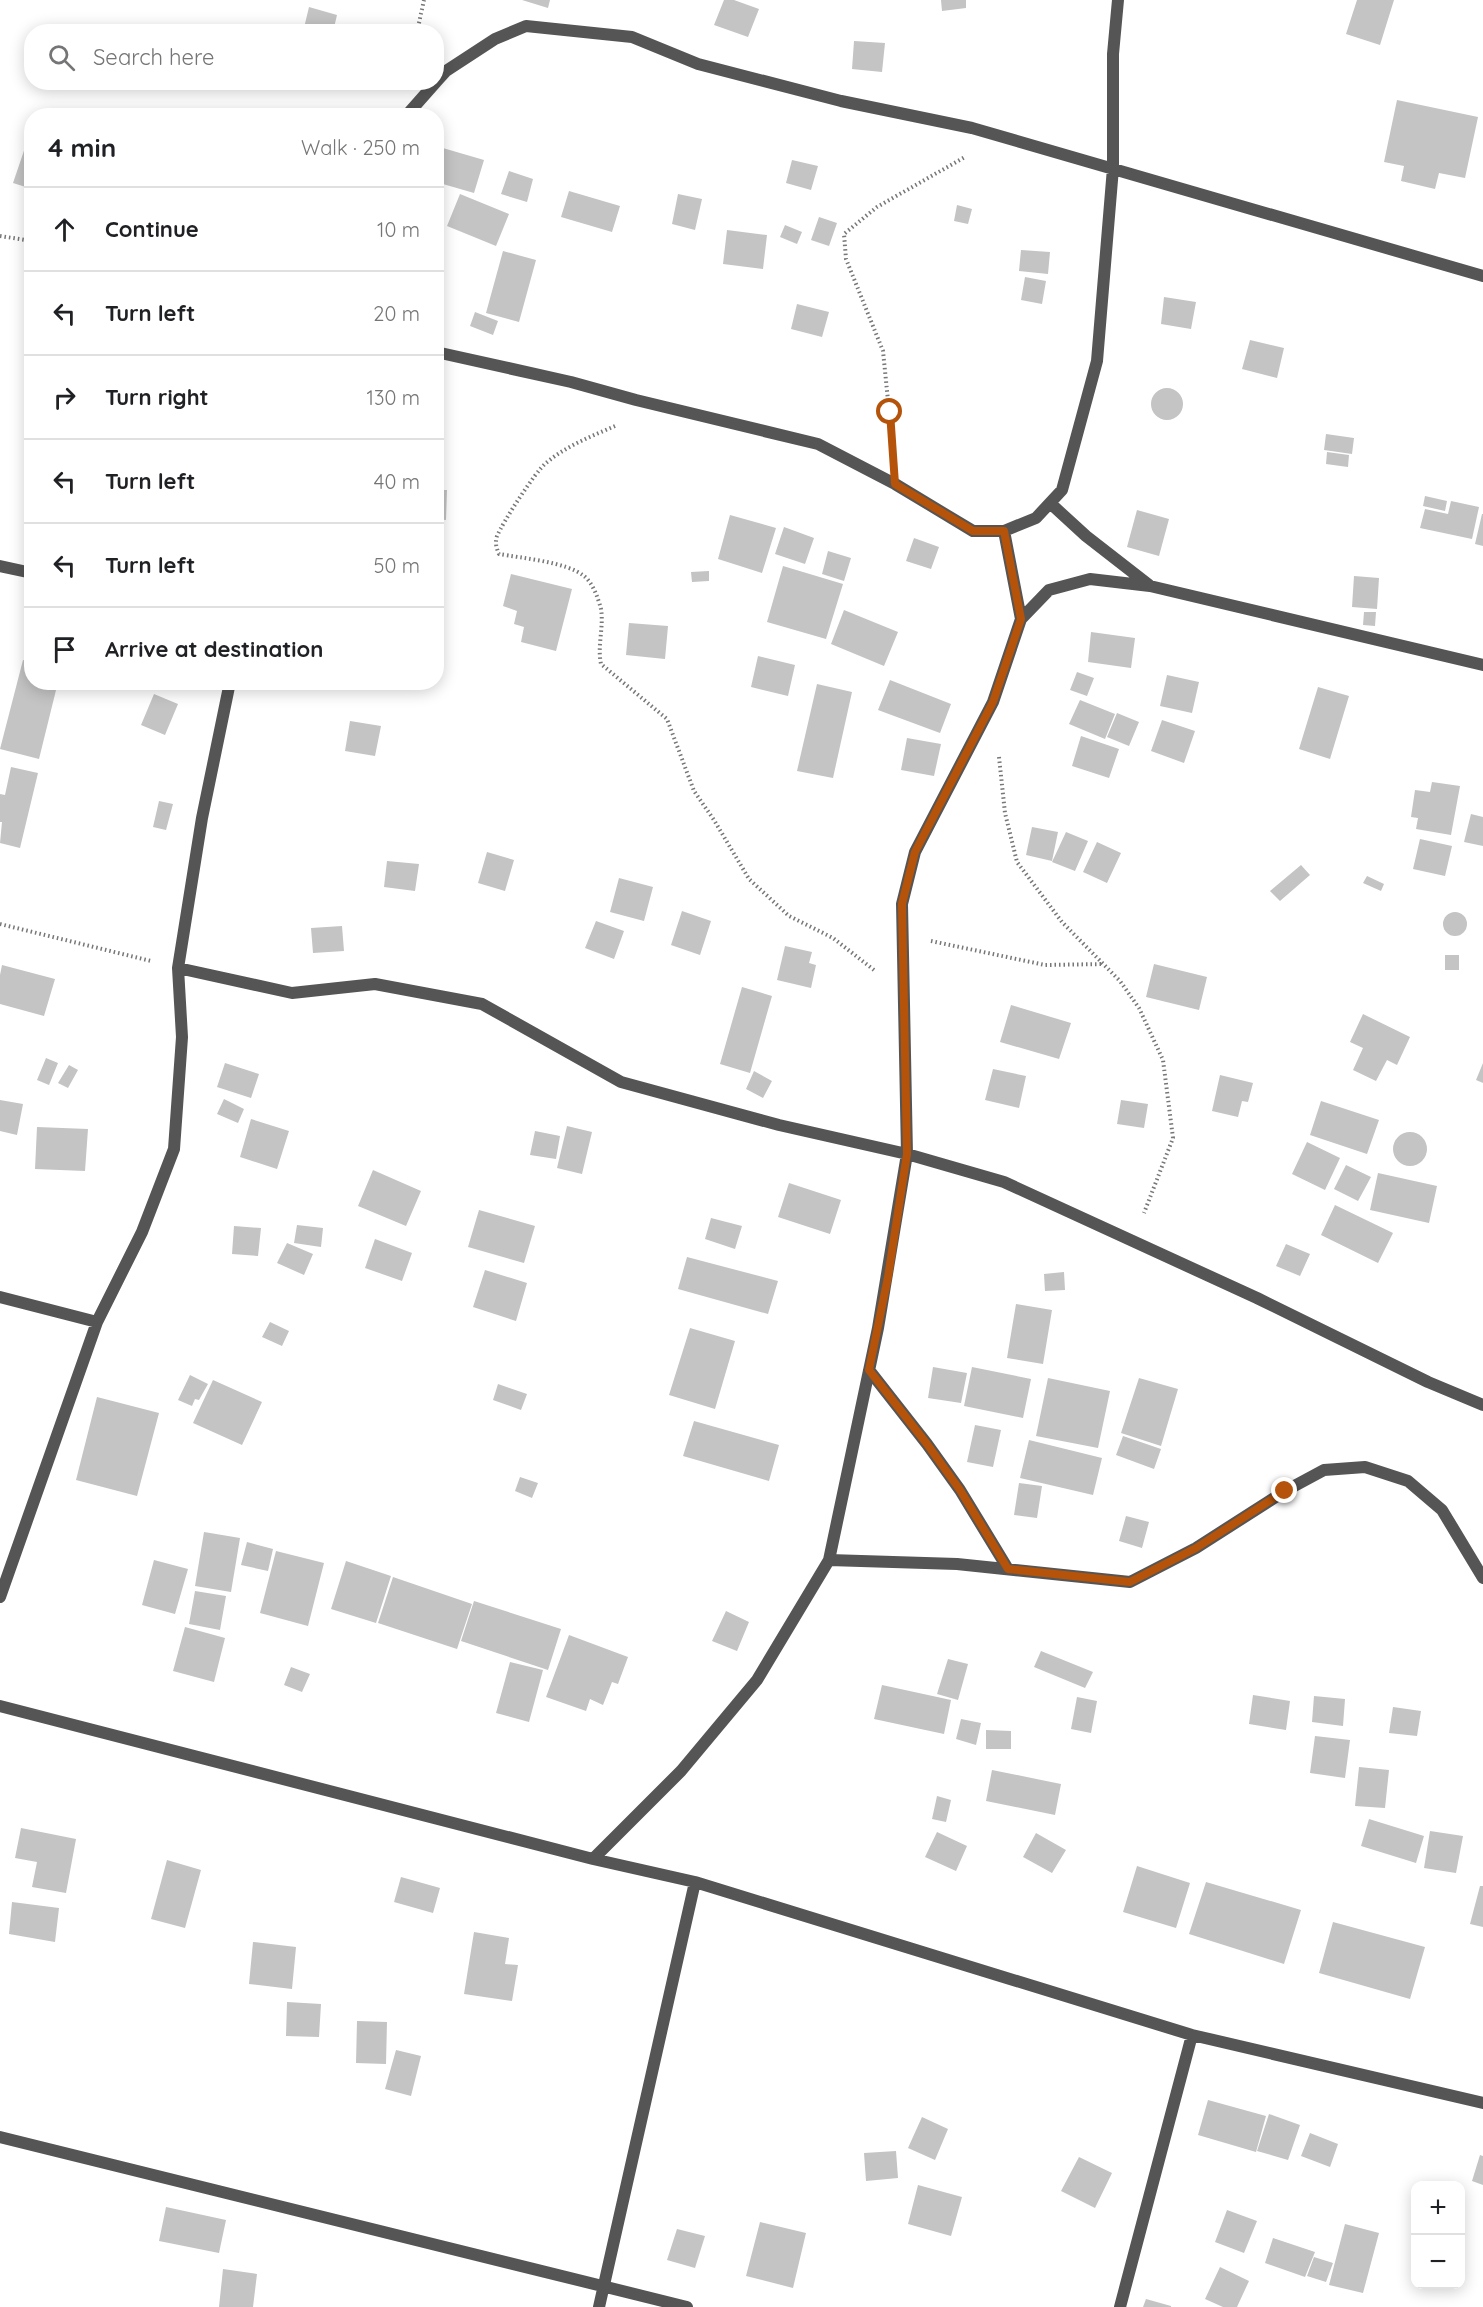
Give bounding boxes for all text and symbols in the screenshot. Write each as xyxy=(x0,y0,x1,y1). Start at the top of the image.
search box xyxy=(24,24,444,90)
icon: search xyxy=(45,41,78,74)
text: Search here xyxy=(93,43,214,71)
text: 4 min xyxy=(48,131,116,164)
text: Walk · 250 m xyxy=(301,135,420,160)
icon: ahead xyxy=(48,213,81,246)
text: Continue xyxy=(105,215,199,243)
text: 10 m xyxy=(377,217,420,242)
icon: left xyxy=(48,297,81,330)
text: Turn left xyxy=(105,299,195,327)
text: 20 m xyxy=(373,301,420,326)
icon: right xyxy=(48,381,81,414)
text: Turn right xyxy=(105,383,209,411)
text: 130 m xyxy=(367,385,420,410)
route start xyxy=(876,398,902,424)
icon: left xyxy=(48,465,81,498)
text: Turn left xyxy=(105,467,195,495)
text: 40 m xyxy=(374,469,420,494)
icon: left xyxy=(48,549,81,582)
text: Turn left xyxy=(105,551,195,579)
text: 50 m xyxy=(374,553,420,578)
icon: arrive xyxy=(48,633,81,666)
text: Arrive at destination xyxy=(105,635,323,663)
route end xyxy=(1271,1477,1297,1503)
map controls xyxy=(1411,2181,1465,2289)
button: + xyxy=(1411,2181,1465,2235)
button: − xyxy=(1411,2235,1465,2289)

